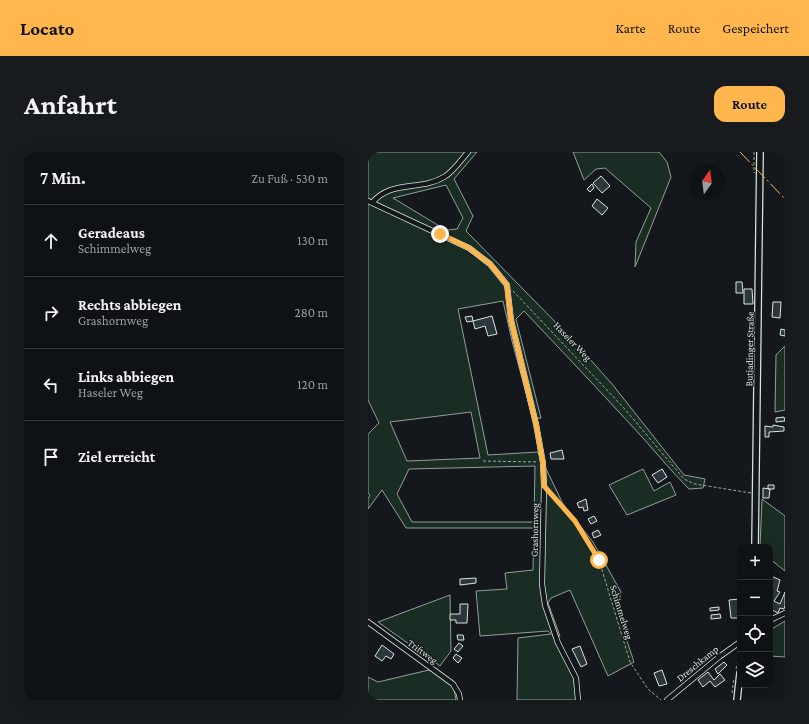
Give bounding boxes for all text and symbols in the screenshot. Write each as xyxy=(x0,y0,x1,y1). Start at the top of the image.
text: Locato xyxy=(20,18,74,39)
text: Karte xyxy=(616,20,646,36)
text: Route xyxy=(668,20,700,36)
text: Gespeichert xyxy=(722,20,789,36)
button: Route xyxy=(714,86,785,122)
text: Anfahrt xyxy=(24,89,117,120)
north arrow xyxy=(689,164,725,200)
text: 7 Min. xyxy=(40,169,86,188)
text: Zu Fuß · 530 m xyxy=(251,171,328,186)
text: Geradeaus xyxy=(78,225,145,241)
route end xyxy=(431,225,449,243)
icon: ahead xyxy=(40,230,62,252)
text: 130 m xyxy=(297,233,328,248)
text: Schimmelweg xyxy=(78,241,151,256)
text: Rechts abbiegen xyxy=(78,297,181,313)
icon: right xyxy=(40,302,62,324)
text: 280 m xyxy=(295,305,328,320)
street label: Butjadinger Straße xyxy=(743,311,757,387)
text: Grashornweg xyxy=(78,313,148,328)
street label: Haseler Weg xyxy=(551,320,594,363)
text: Links abbiegen xyxy=(78,369,174,385)
icon: left xyxy=(40,374,62,396)
text: 120 m xyxy=(297,377,328,392)
text: Haseler Weg xyxy=(78,385,143,400)
icon: arrive xyxy=(40,446,62,468)
text: Ziel erreicht xyxy=(78,449,155,465)
street label: Grashornweg xyxy=(529,503,540,557)
map controls xyxy=(737,544,773,688)
button: + xyxy=(737,544,773,580)
route start xyxy=(590,551,608,569)
button: − xyxy=(737,580,773,616)
street label: Schimmelweg xyxy=(608,584,635,641)
button: locate xyxy=(737,616,773,652)
street label: Triftweg xyxy=(406,637,440,666)
street label: Dreschkamp xyxy=(674,643,720,684)
button: layers xyxy=(737,652,773,688)

